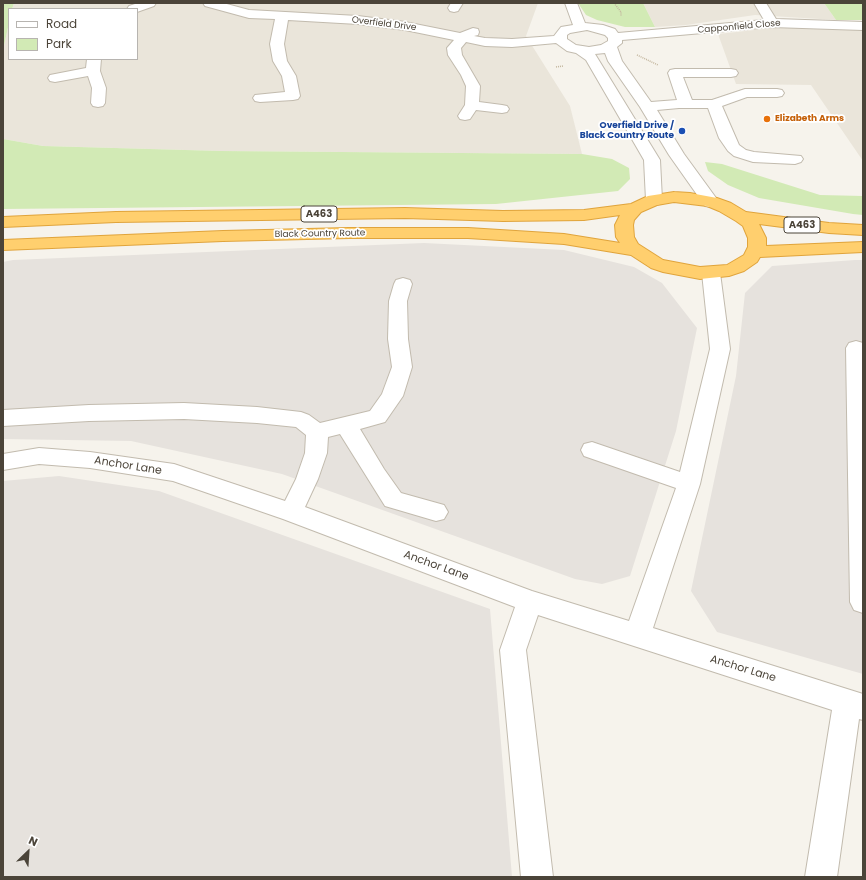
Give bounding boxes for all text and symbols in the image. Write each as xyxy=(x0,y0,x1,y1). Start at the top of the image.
legend xyxy=(8,8,138,60)
text: Road xyxy=(46,15,77,32)
street label: Overfield Drive xyxy=(351,15,417,33)
street label: Capponfield Close xyxy=(697,18,781,36)
text: Park xyxy=(46,35,72,52)
marker: Elizabeth Arms xyxy=(762,114,772,124)
place label: Elizabeth Arms xyxy=(775,114,844,124)
place label: Overfield Drive / Black Country Route xyxy=(580,121,674,142)
marker: Overfield Drive / Black Country Route xyxy=(677,126,687,136)
road number: A463 xyxy=(301,206,337,222)
road number: A463 xyxy=(784,217,820,233)
street label: Black Country Route xyxy=(275,228,365,240)
street label: Anchor Lane xyxy=(93,454,163,478)
street label: Anchor Lane xyxy=(402,548,470,584)
street label: Anchor Lane xyxy=(708,653,778,685)
north arrow xyxy=(8,832,48,872)
text: N xyxy=(26,832,40,850)

